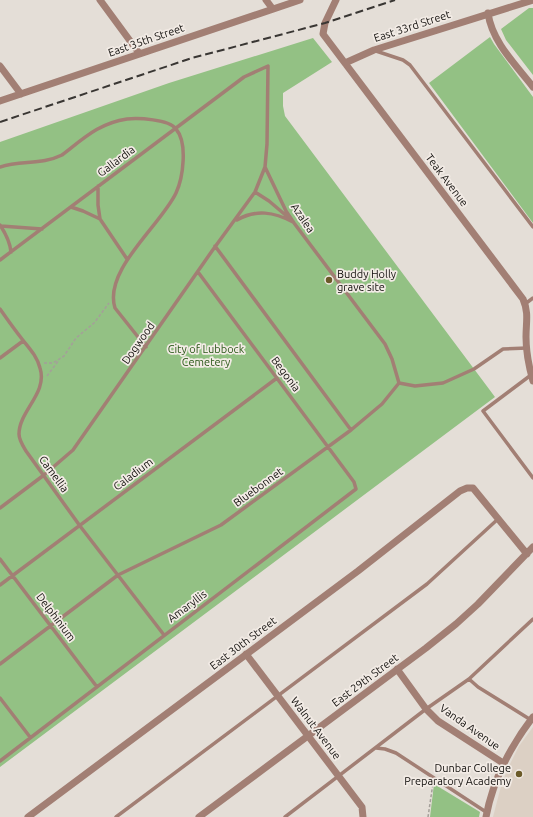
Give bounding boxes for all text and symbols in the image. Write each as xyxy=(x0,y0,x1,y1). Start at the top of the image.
street label: East 33rd Street xyxy=(372,8,452,44)
street label: East 35th Street xyxy=(106,21,186,59)
street label: Gallardia xyxy=(95,143,137,179)
street label: Teak Avenue xyxy=(423,151,471,209)
street label: Azalea xyxy=(289,201,317,235)
place label: Buddy Holly grave site xyxy=(337,268,397,293)
marker: Buddy Holly grave site xyxy=(324,275,334,285)
street label: Dogwood xyxy=(119,320,157,366)
park label: City of Lubbock Cemetery xyxy=(168,343,245,368)
street label: Begonia xyxy=(269,354,303,394)
street label: Camellia xyxy=(37,453,71,495)
street label: Caladium xyxy=(111,455,155,493)
street label: Bluebonnet xyxy=(231,465,286,509)
street label: Amaryllis xyxy=(165,587,209,624)
street label: Delphinium xyxy=(34,591,78,643)
street label: East 30th Street xyxy=(208,614,279,672)
street label: East 29th Street xyxy=(330,651,401,709)
street label: Walnut Avenue xyxy=(289,694,343,762)
street label: Vanda Avenue xyxy=(438,702,502,752)
place label: Dunbar College Preparatory Academy xyxy=(404,762,512,787)
marker: Dunbar College Preparatory Academy xyxy=(514,769,524,779)

